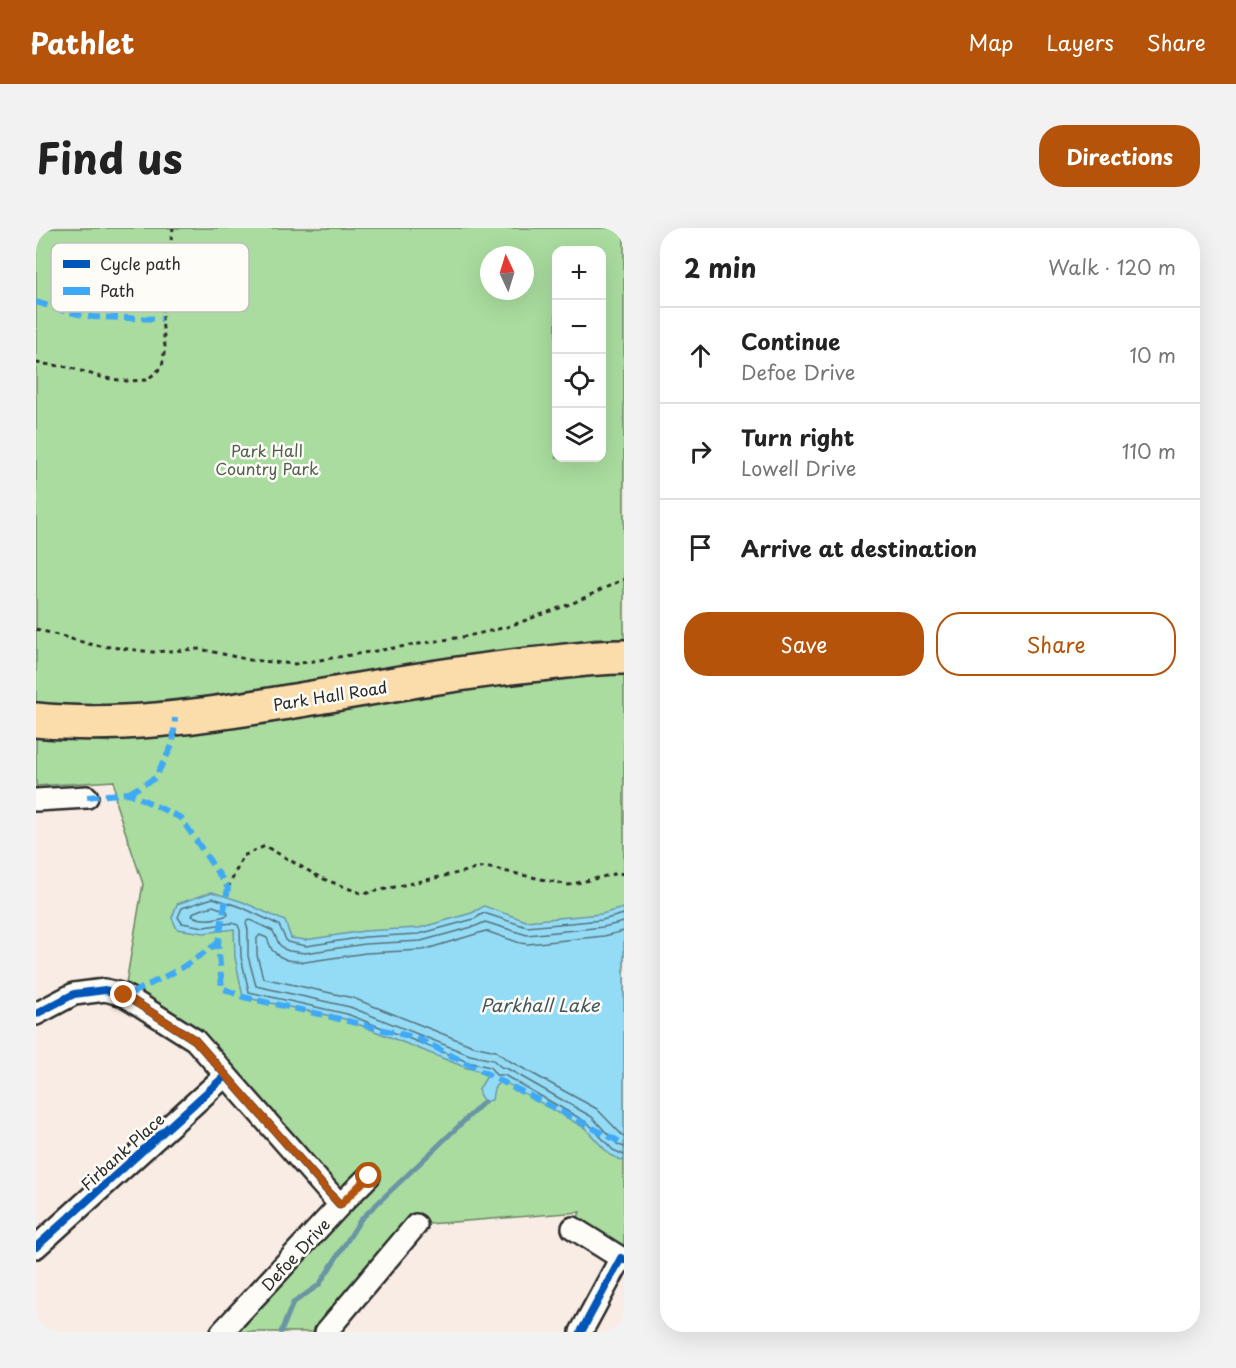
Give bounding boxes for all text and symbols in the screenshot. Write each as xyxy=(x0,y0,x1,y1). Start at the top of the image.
text: Pathlet xyxy=(30,21,134,64)
text: Map xyxy=(969,26,1013,58)
text: Layers xyxy=(1046,26,1114,58)
text: Share xyxy=(1147,26,1206,58)
text: Find us xyxy=(36,125,183,188)
button: Directions xyxy=(1039,125,1200,187)
legend xyxy=(51,243,249,312)
north arrow xyxy=(480,246,534,300)
map controls xyxy=(552,246,606,462)
button: + xyxy=(552,246,606,300)
text: 2 min xyxy=(684,248,757,287)
text: Cycle path xyxy=(100,251,181,275)
text: Walk · 120 m xyxy=(1048,252,1176,282)
text: Path xyxy=(100,278,135,302)
button: − xyxy=(552,300,606,354)
text: Continue xyxy=(741,324,840,357)
icon: ahead xyxy=(684,339,717,372)
text: 10 m xyxy=(1129,340,1176,370)
button: locate xyxy=(552,354,606,408)
text: Defoe Drive xyxy=(741,357,855,387)
button: layers xyxy=(552,408,606,462)
text: Turn right xyxy=(741,420,854,453)
icon: right xyxy=(684,435,717,468)
text: 110 m xyxy=(1122,436,1176,466)
park label: Park Hall Country Park xyxy=(215,438,319,480)
text: Lowell Drive xyxy=(741,453,856,483)
icon: arrive xyxy=(684,531,717,564)
text: Arrive at destination xyxy=(741,531,977,564)
button: Save xyxy=(684,612,924,676)
button: Share xyxy=(936,612,1176,676)
street label: Park Hall Road xyxy=(271,674,389,716)
route end xyxy=(110,981,136,1007)
water label: Parkhall Lake xyxy=(481,991,601,1018)
street label: Firbank Place xyxy=(75,1107,169,1195)
route start xyxy=(355,1162,381,1188)
street label: Defoe Drive xyxy=(255,1212,335,1296)

